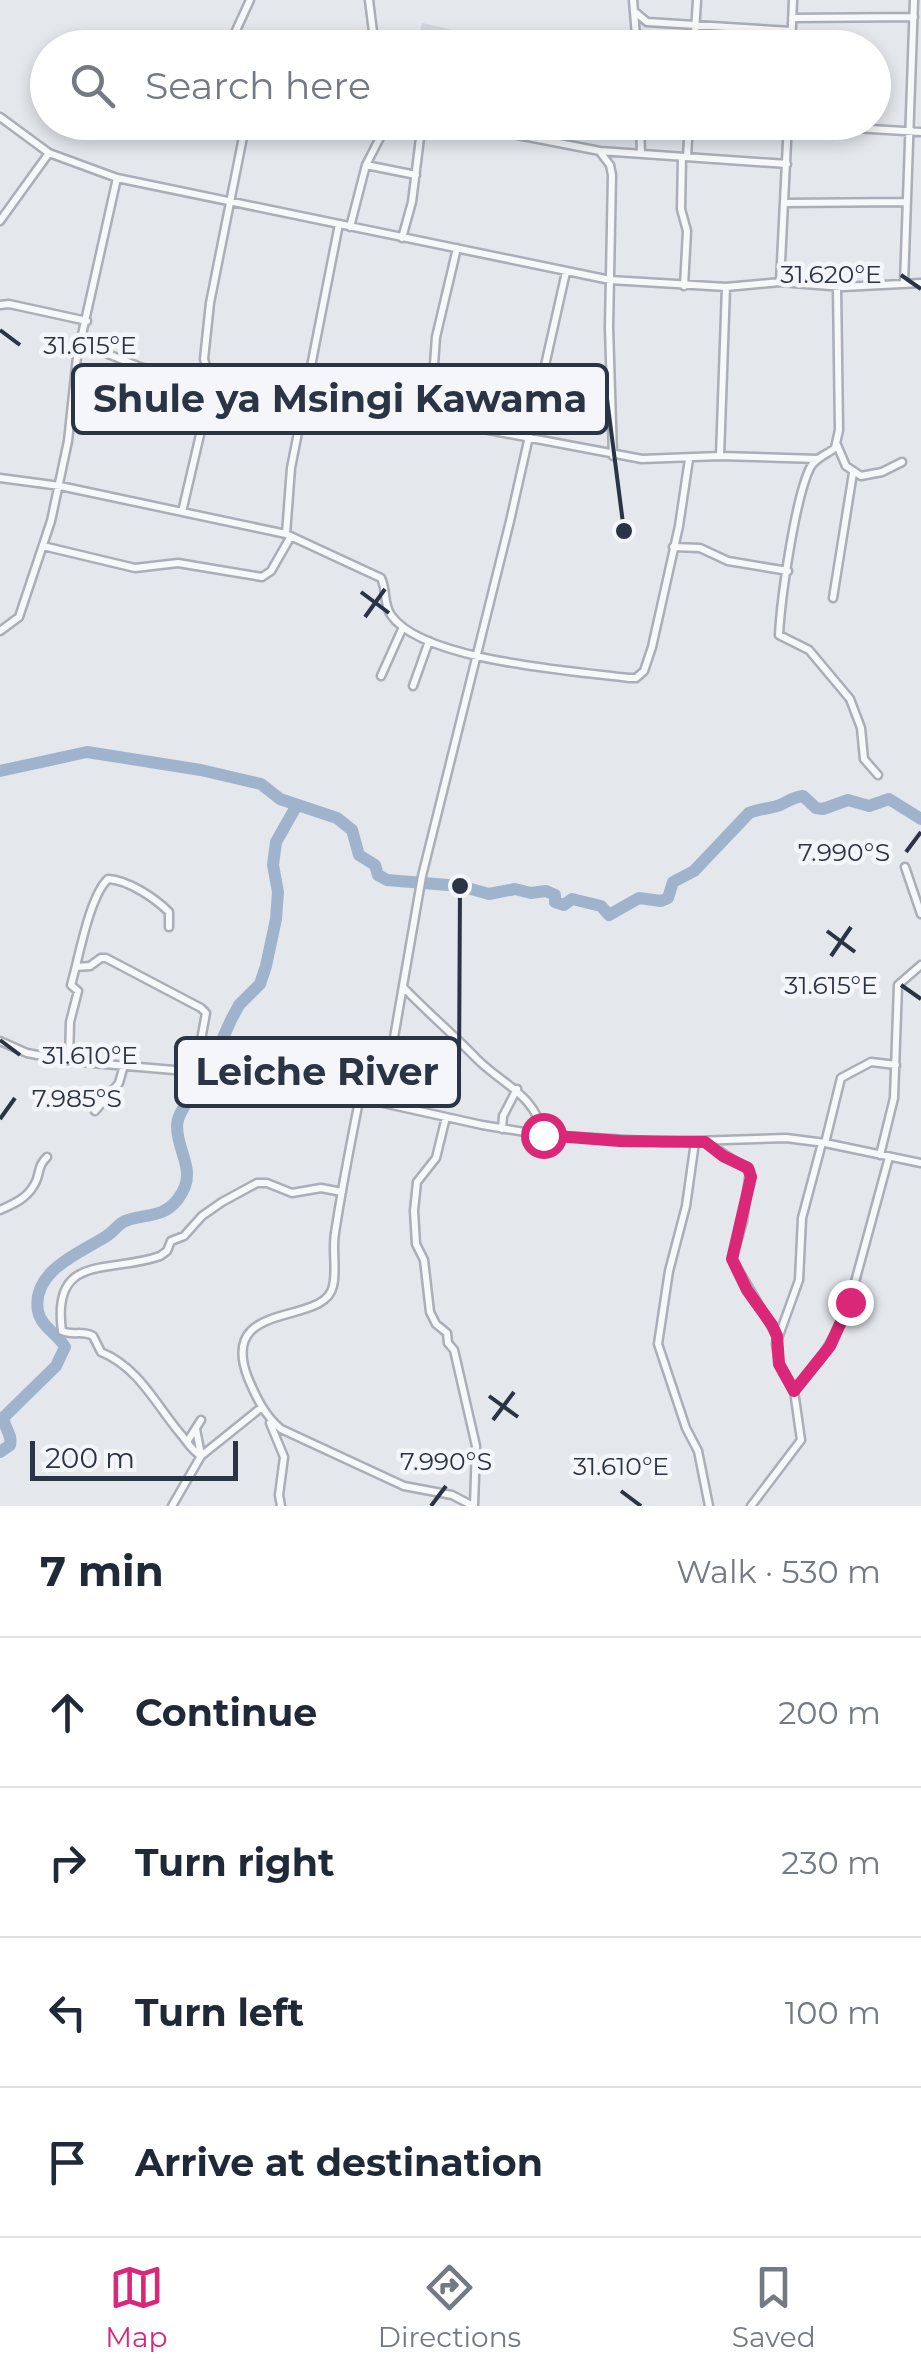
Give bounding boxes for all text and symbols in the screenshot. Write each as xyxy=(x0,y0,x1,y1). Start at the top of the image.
search box xyxy=(30,30,891,140)
icon: search xyxy=(65,58,120,113)
text: Search here xyxy=(145,62,371,109)
text: 31.620°E xyxy=(780,259,882,289)
text: 31.615°E xyxy=(43,330,137,360)
callout: Shule ya Msingi Kawama xyxy=(73,365,607,433)
text: Shule ya Msingi Kawama xyxy=(93,375,587,422)
text: 7.990°S xyxy=(798,837,890,867)
text: 31.615°E xyxy=(784,970,878,1000)
callout: Leiche River xyxy=(176,1038,459,1106)
text: 31.610°E xyxy=(42,1040,138,1070)
text: Leiche River xyxy=(195,1048,439,1095)
text: 7.985°S xyxy=(32,1083,122,1113)
route start xyxy=(521,1113,567,1159)
route end xyxy=(828,1280,874,1326)
scale bar xyxy=(30,1436,238,1480)
text: 200 m xyxy=(45,1441,135,1475)
text: 7.990°S xyxy=(400,1446,492,1476)
text: 31.610°E xyxy=(573,1451,669,1481)
text: 7 min xyxy=(40,1545,164,1597)
text: Walk · 530 m xyxy=(676,1552,881,1591)
icon: ahead xyxy=(40,1685,95,1740)
text: Continue xyxy=(135,1689,317,1736)
text: 200 m xyxy=(778,1693,881,1732)
icon: right xyxy=(40,1835,95,1890)
text: Turn right xyxy=(135,1839,334,1886)
text: 230 m xyxy=(781,1843,881,1882)
icon: left xyxy=(40,1985,95,2040)
text: Turn left xyxy=(135,1989,304,2036)
text: 100 m xyxy=(785,1993,881,2032)
icon: arrive xyxy=(40,2135,95,2190)
text: Arrive at destination xyxy=(135,2139,543,2186)
tab: Map xyxy=(105,2260,167,2354)
tab: Directions xyxy=(378,2260,521,2354)
tab: Saved xyxy=(732,2260,816,2354)

